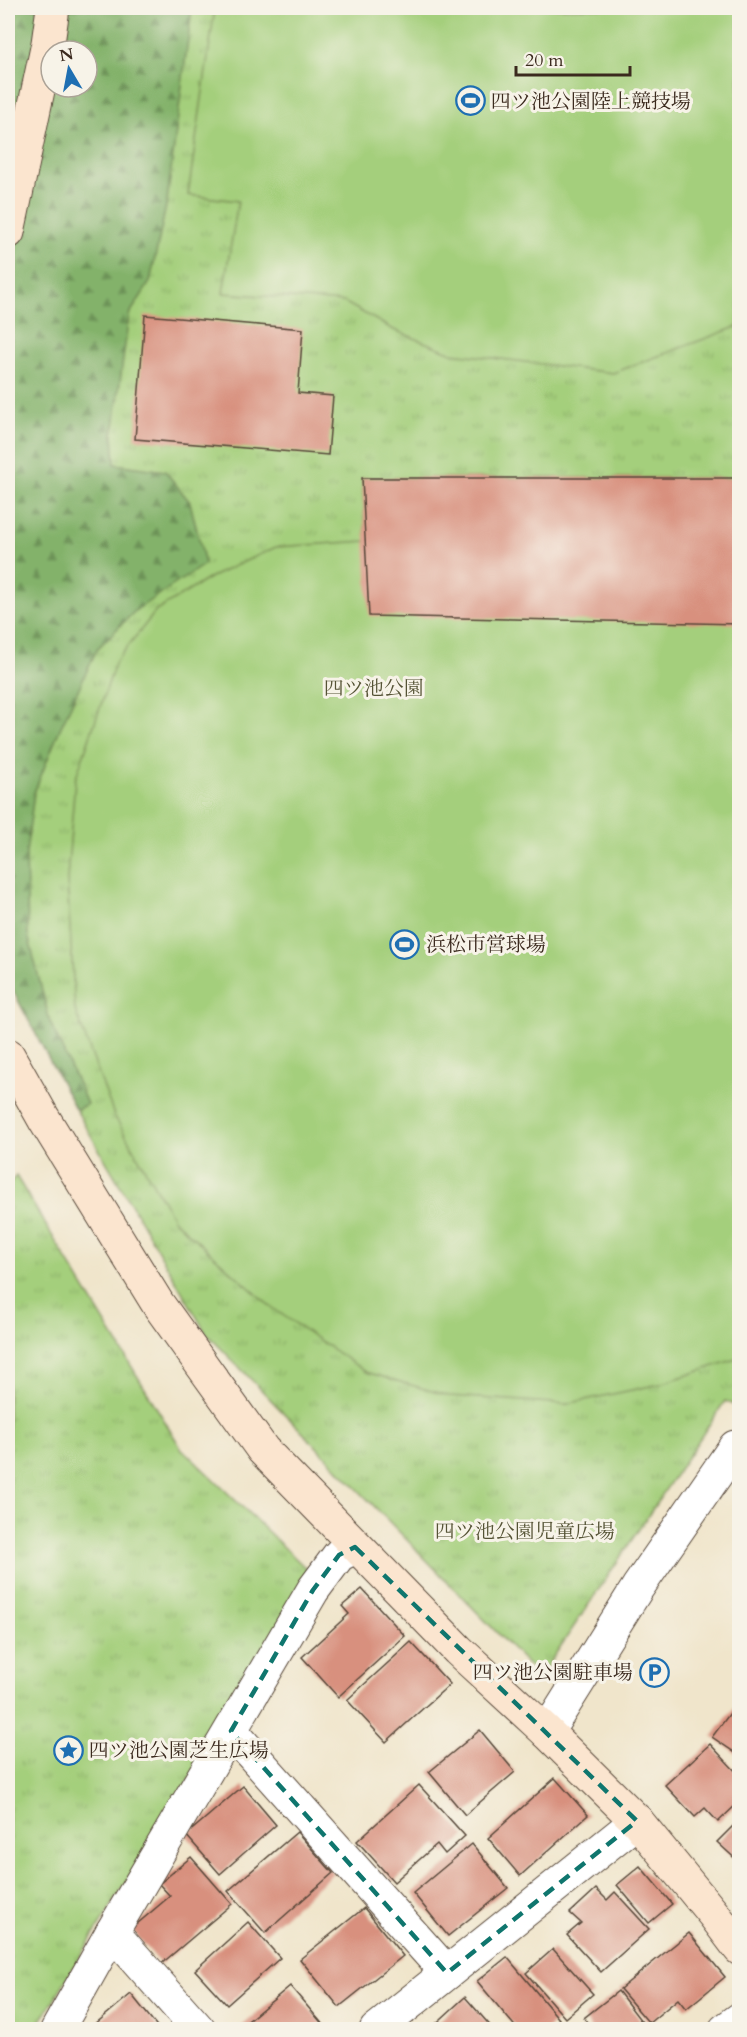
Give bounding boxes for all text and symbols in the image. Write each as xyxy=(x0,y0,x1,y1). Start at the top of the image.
north arrow xyxy=(39,39,99,99)
scale bar xyxy=(516,39,630,77)
text: N xyxy=(58,43,75,67)
text: 20 m xyxy=(525,48,564,73)
sports icon: 四ツ池公園陸上競技場 xyxy=(454,85,486,117)
place label: 四ツ池公園陸上競技場 xyxy=(491,88,691,115)
park label: 四ツ池公園 xyxy=(324,675,424,702)
sports icon: 浜松市営球場 xyxy=(389,928,421,960)
place label: 浜松市営球場 xyxy=(426,931,546,958)
park label: 四ツ池公園児童広場 xyxy=(435,1518,615,1545)
parking icon: 四ツ池公園駐車場 xyxy=(638,1656,670,1688)
place label: 四ツ池公園駐車場 xyxy=(473,1659,633,1686)
place icon: 四ツ池公園芝生広場 xyxy=(52,1734,84,1766)
place label: 四ツ池公園芝生広場 xyxy=(89,1737,269,1764)

